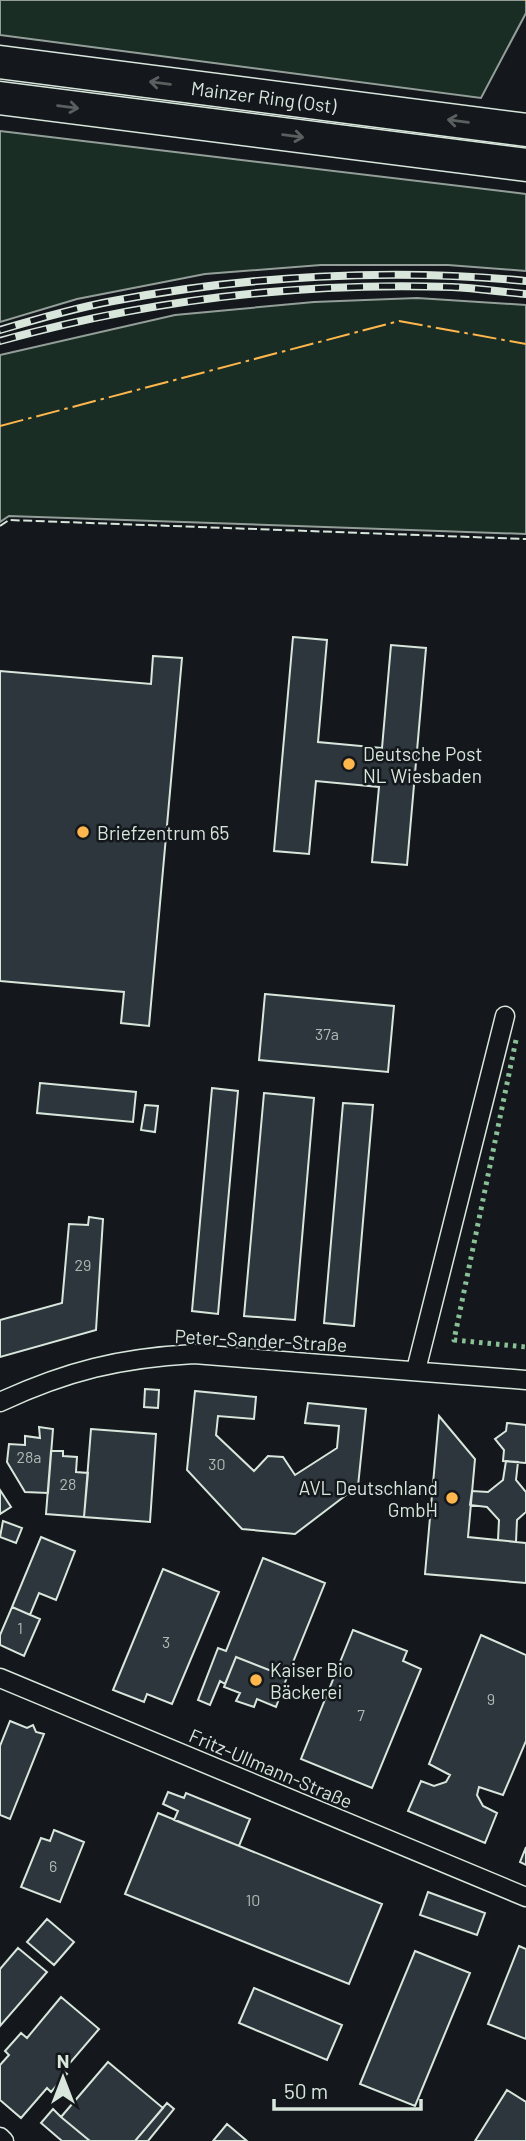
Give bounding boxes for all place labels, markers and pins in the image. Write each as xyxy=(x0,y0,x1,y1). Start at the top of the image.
place label: Deutsche Post NL Wiesbaden xyxy=(363,742,482,787)
marker: Deutsche Post NL Wiesbaden xyxy=(341,756,357,772)
place label: Briefzentrum 65 xyxy=(97,821,229,844)
marker: Briefzentrum 65 xyxy=(75,824,91,840)
place label: AVL Deutschland GmbH xyxy=(299,1476,438,1521)
marker: AVL Deutschland GmbH xyxy=(444,1490,460,1506)
place label: Kaiser Bio Bäckerei xyxy=(270,1658,353,1703)
marker: Kaiser Bio Bäckerei xyxy=(248,1672,264,1688)

